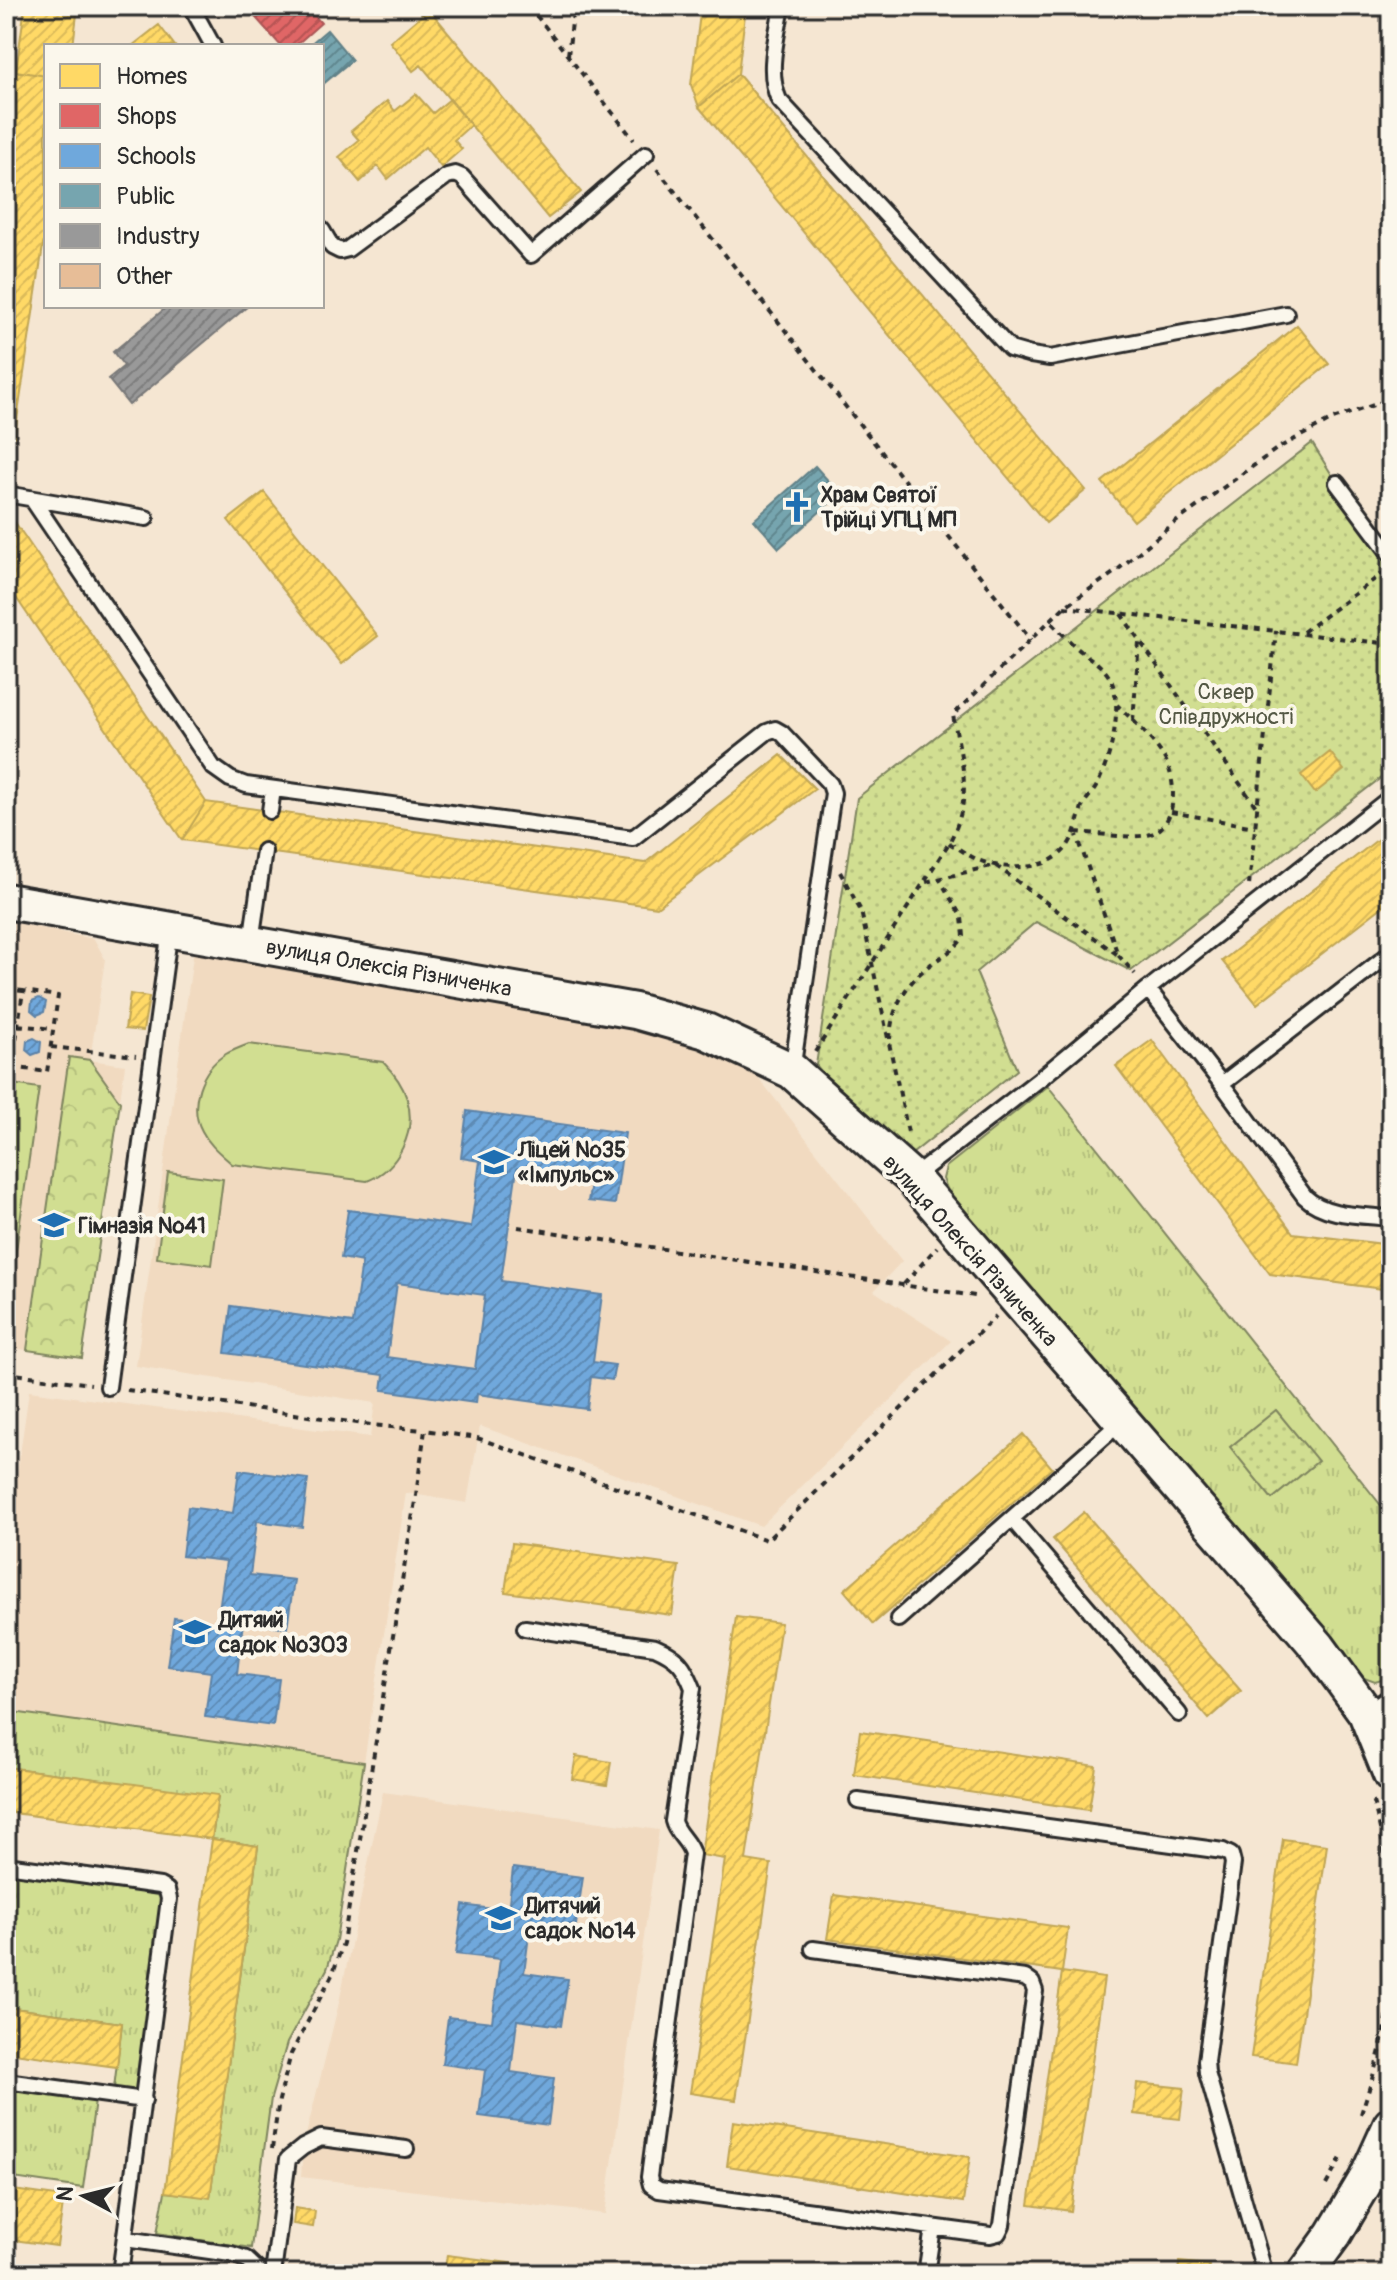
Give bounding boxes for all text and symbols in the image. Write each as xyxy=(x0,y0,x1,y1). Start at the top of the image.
legend xyxy=(44,44,324,308)
text: Homes xyxy=(116,62,188,91)
text: Shops xyxy=(116,102,177,131)
text: Schools xyxy=(116,142,196,171)
text: Public xyxy=(116,182,175,211)
text: Industry xyxy=(116,222,199,251)
text: Other xyxy=(116,262,173,291)
place label: Храм Святої Трійці УПЦ МП xyxy=(820,481,956,534)
church icon: Храм Святої Трійці УПЦ МП xyxy=(780,490,814,524)
park label: Сквер Співдружності xyxy=(1158,678,1294,731)
street label: вулиця Олексія Різниченка xyxy=(264,933,514,1003)
place label: Ліцей №35 «Імпульс» xyxy=(517,1136,626,1189)
school or university icon: Ліцей №35 «Імпульс» xyxy=(477,1145,511,1179)
street label: вулиця Олексія Різниченка xyxy=(876,1149,1064,1353)
school or university icon: Гімназія №41 xyxy=(37,1208,71,1242)
place label: Гімназія №41 xyxy=(78,1212,206,1240)
place label: Дитяий садок №303 xyxy=(217,1606,348,1659)
school or university icon: Дитяий садок №303 xyxy=(178,1615,212,1649)
place label: Дитячий садок №14 xyxy=(523,1892,636,1945)
school or university icon: Дитячий садок №14 xyxy=(484,1901,518,1935)
north arrow xyxy=(44,2156,124,2236)
text: N xyxy=(50,2184,80,2203)

